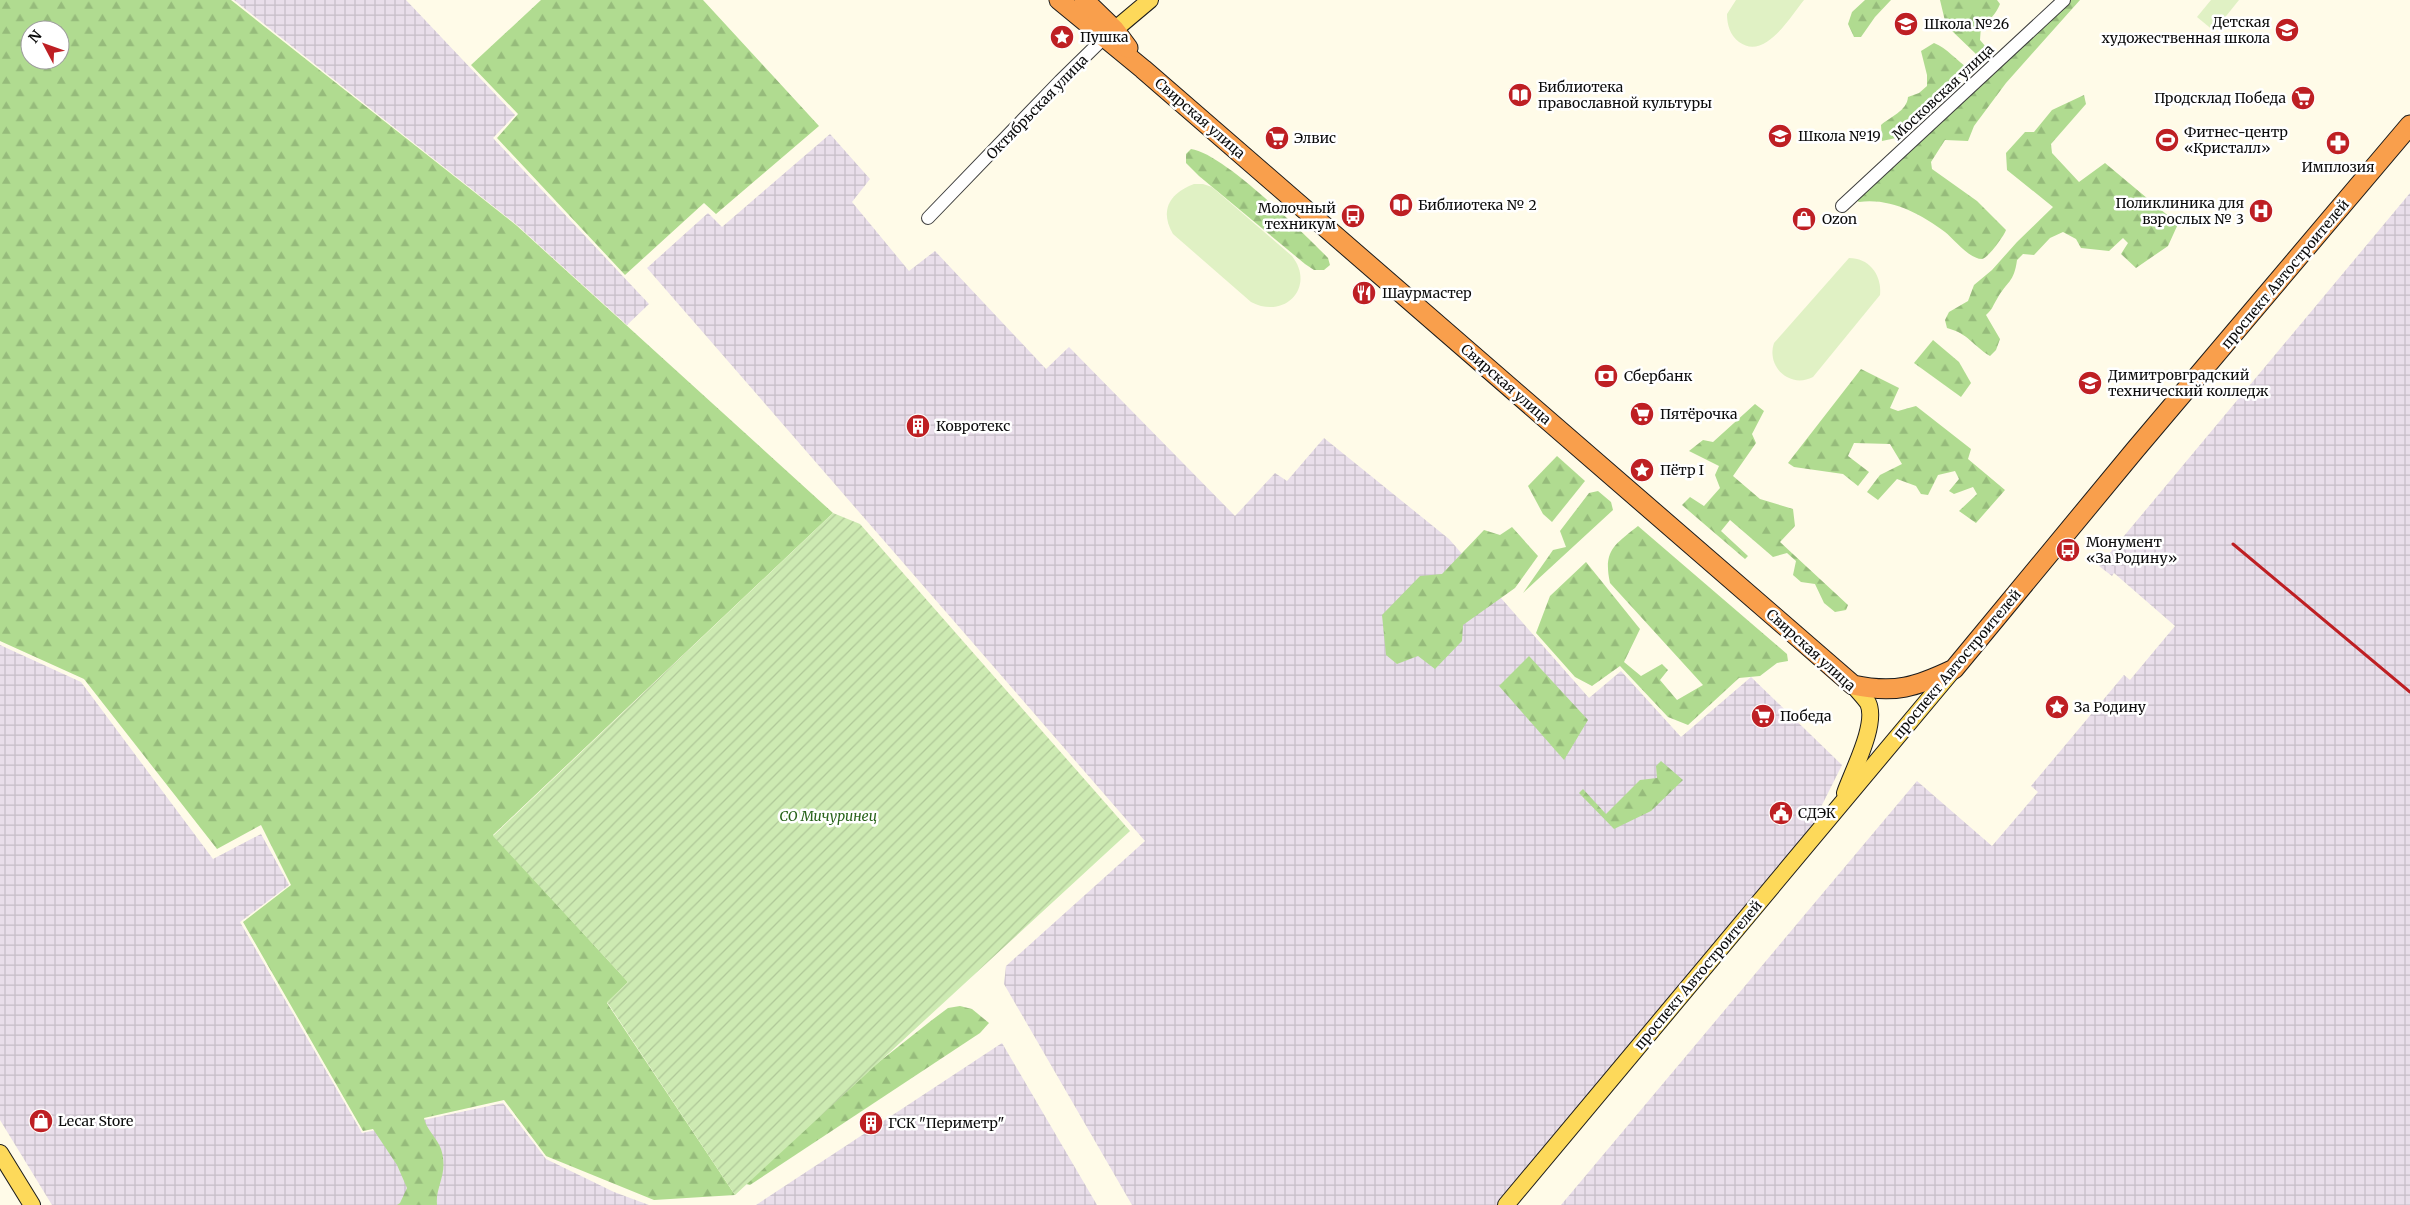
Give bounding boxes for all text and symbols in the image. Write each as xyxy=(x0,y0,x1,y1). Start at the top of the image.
school or university icon: Школа №26 xyxy=(1893,11,1919,37)
place label: Детская художественная школа xyxy=(2101,13,2270,47)
place label: Школа №26 xyxy=(1924,15,2009,33)
school or university icon: Детская художественная школа xyxy=(2274,17,2300,43)
north arrow xyxy=(20,20,70,70)
place icon: Пушка xyxy=(1049,24,1075,50)
text: N xyxy=(25,26,46,47)
place label: Пушка xyxy=(1080,28,1129,46)
street label: Московская улица xyxy=(1888,40,1998,144)
street label: Октябрьская улица xyxy=(982,51,1092,163)
street label: Свирская улица xyxy=(1151,74,1249,162)
place label: Библиотека православной культуры xyxy=(1538,78,1712,112)
library icon: Библиотека православной культуры xyxy=(1507,82,1533,108)
supermarket icon: Продсклад Победа xyxy=(2290,85,2316,111)
place label: Продсклад Победа xyxy=(2154,89,2286,107)
school or university icon: Школа №19 xyxy=(1767,123,1793,149)
place label: Фитнес-центр «Кристалл» xyxy=(2184,123,2288,157)
supermarket icon: Элвис xyxy=(1264,125,1290,151)
place label: Школа №19 xyxy=(1798,127,1881,145)
sports icon: Фитнес-центр «Кристалл» xyxy=(2154,127,2180,153)
place label: Элвис xyxy=(1294,129,1336,147)
pharmacy icon: Имплозия xyxy=(2325,130,2351,156)
place label: Имплозия xyxy=(2301,158,2375,176)
library icon: Библиотека № 2 xyxy=(1388,192,1414,218)
place label: Поликлиника для взрослых № 3 xyxy=(2115,194,2244,228)
street label: проспект Автостроителей xyxy=(2217,195,2353,352)
place label: Библиотека № 2 xyxy=(1418,196,1537,214)
hospital icon: Поликлиника для взрослых № 3 xyxy=(2248,198,2274,224)
place label: Молочный техникум xyxy=(1258,199,1337,233)
bus stop icon: Молочный техникум xyxy=(1340,203,1366,229)
shop icon: Ozon xyxy=(1791,206,1817,232)
place label: Ozon xyxy=(1822,210,1857,228)
restaurant icon: Шаурмастер xyxy=(1351,280,1377,306)
place label: Шаурмастер xyxy=(1382,284,1472,302)
street label: Свирская улица xyxy=(1457,340,1555,428)
bank icon: Сбербанк xyxy=(1593,363,1619,389)
place label: Димитровградский технический колледж xyxy=(2108,366,2269,400)
place label: Сбербанк xyxy=(1624,367,1692,385)
school or university icon: Димитровградский технический колледж xyxy=(2077,370,2103,396)
supermarket icon: Пятёрочка xyxy=(1629,401,1655,427)
place label: Пятёрочка xyxy=(1660,405,1738,423)
building icon: Ковротекс xyxy=(905,413,931,439)
place label: Ковротекс xyxy=(936,417,1010,435)
place icon: Пётр I xyxy=(1629,457,1655,483)
place label: Пётр I xyxy=(1660,461,1704,479)
place label: Монумент «За Родину» xyxy=(2086,533,2177,567)
bus stop icon: Монумент «За Родину» xyxy=(2055,537,2081,563)
street label: проспект Автостроителей xyxy=(1889,585,2025,742)
street label: Свирская улица xyxy=(1763,605,1860,695)
place icon: За Родину xyxy=(2044,694,2070,720)
place label: За Родину xyxy=(2074,698,2147,716)
supermarket icon: Победа xyxy=(1750,703,1776,729)
place label: Победа xyxy=(1780,707,1832,725)
public building icon: СДЭК xyxy=(1768,800,1794,826)
place label: СДЭК xyxy=(1798,804,1836,822)
park label: СО Мичуринец xyxy=(779,807,877,825)
street label: проспект Автостроителей xyxy=(1630,896,1766,1053)
shop icon: Lecar Store xyxy=(28,1108,54,1134)
building icon: ГСК "Периметр" xyxy=(858,1110,884,1136)
place label: Lecar Store xyxy=(58,1112,133,1130)
place label: ГСК "Периметр" xyxy=(888,1114,1004,1132)

